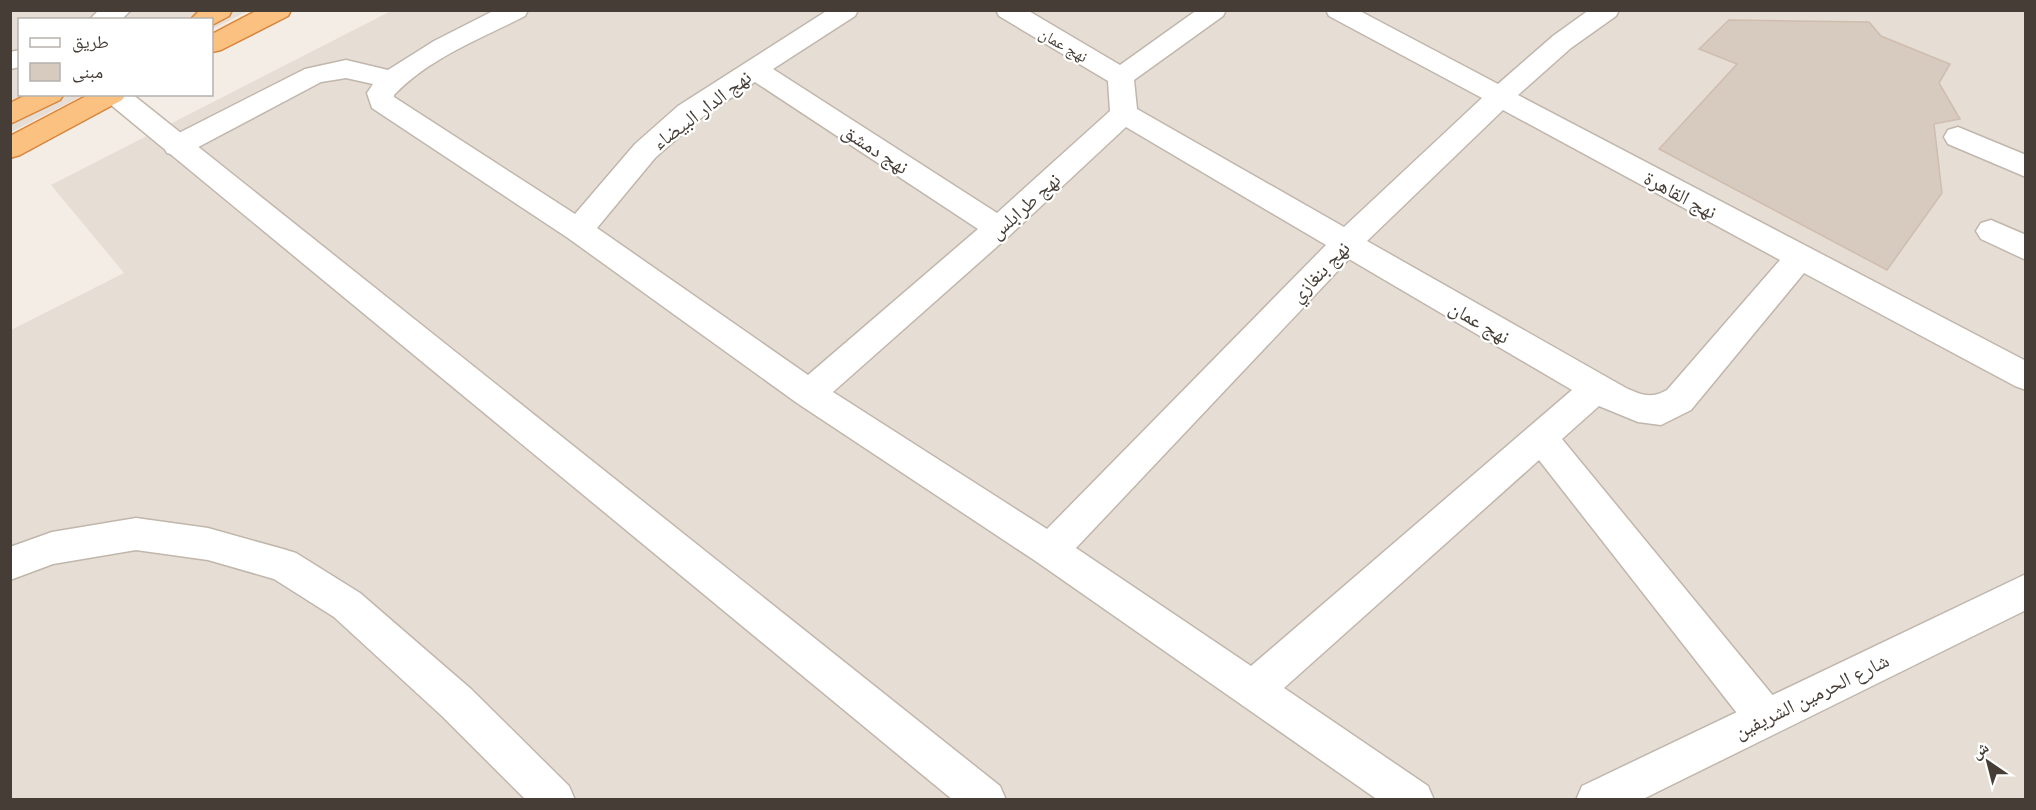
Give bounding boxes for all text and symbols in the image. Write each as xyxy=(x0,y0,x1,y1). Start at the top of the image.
legend xyxy=(18,18,213,96)
street label: نهج عمان xyxy=(1035,23,1092,67)
text: طريق xyxy=(72,30,109,53)
text: مبنى xyxy=(72,60,103,83)
street label: نهج الدار البيضاء xyxy=(647,64,756,156)
street label: نهج دمشق xyxy=(837,118,914,180)
street label: نهج القاهرة xyxy=(1640,165,1722,225)
street label: نهج طرابلس xyxy=(983,167,1066,245)
street label: نهج بنغازي xyxy=(1284,235,1358,310)
street label: نهج عمان xyxy=(1444,294,1515,350)
street label: شارع الحرمين الشريفين xyxy=(1730,647,1893,745)
north arrow xyxy=(1958,732,2018,792)
text: ش xyxy=(1967,737,1992,763)

